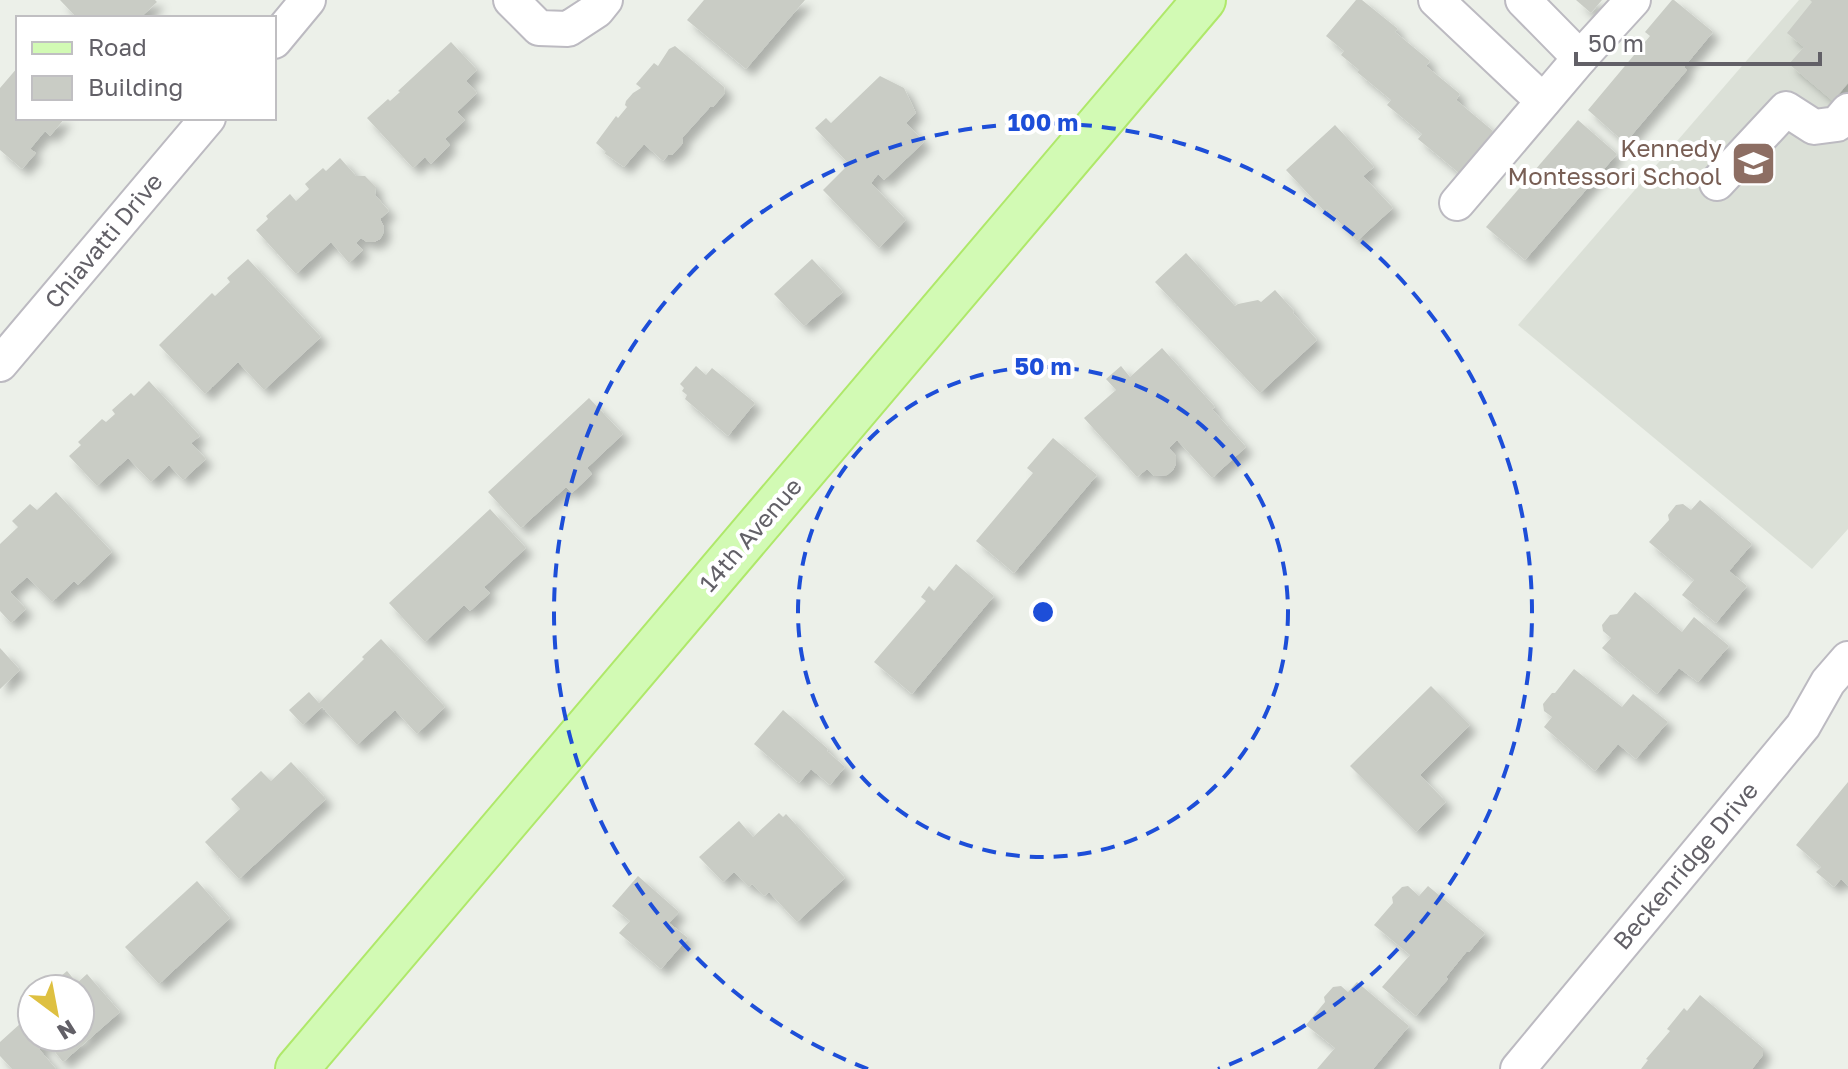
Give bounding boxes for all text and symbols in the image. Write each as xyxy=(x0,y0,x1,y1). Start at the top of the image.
legend xyxy=(16,16,276,120)
scale bar xyxy=(1576,16,1820,66)
text: 50 m xyxy=(1588,28,1644,57)
text: Road xyxy=(88,32,147,61)
text: Building xyxy=(88,72,183,101)
text: 100 m xyxy=(1008,107,1078,136)
place label: Kennedy Montessori School xyxy=(1508,133,1722,190)
school or university icon: Kennedy Montessori School xyxy=(1729,139,1777,187)
street label: Chiavatti Drive xyxy=(38,167,168,314)
text: 50 m xyxy=(1014,351,1072,380)
street label: 14th Avenue xyxy=(693,471,807,597)
centre of rings xyxy=(1029,598,1057,626)
street label: Beckenridge Drive xyxy=(1606,775,1763,955)
north arrow xyxy=(16,973,96,1053)
text: N xyxy=(53,1015,81,1046)

